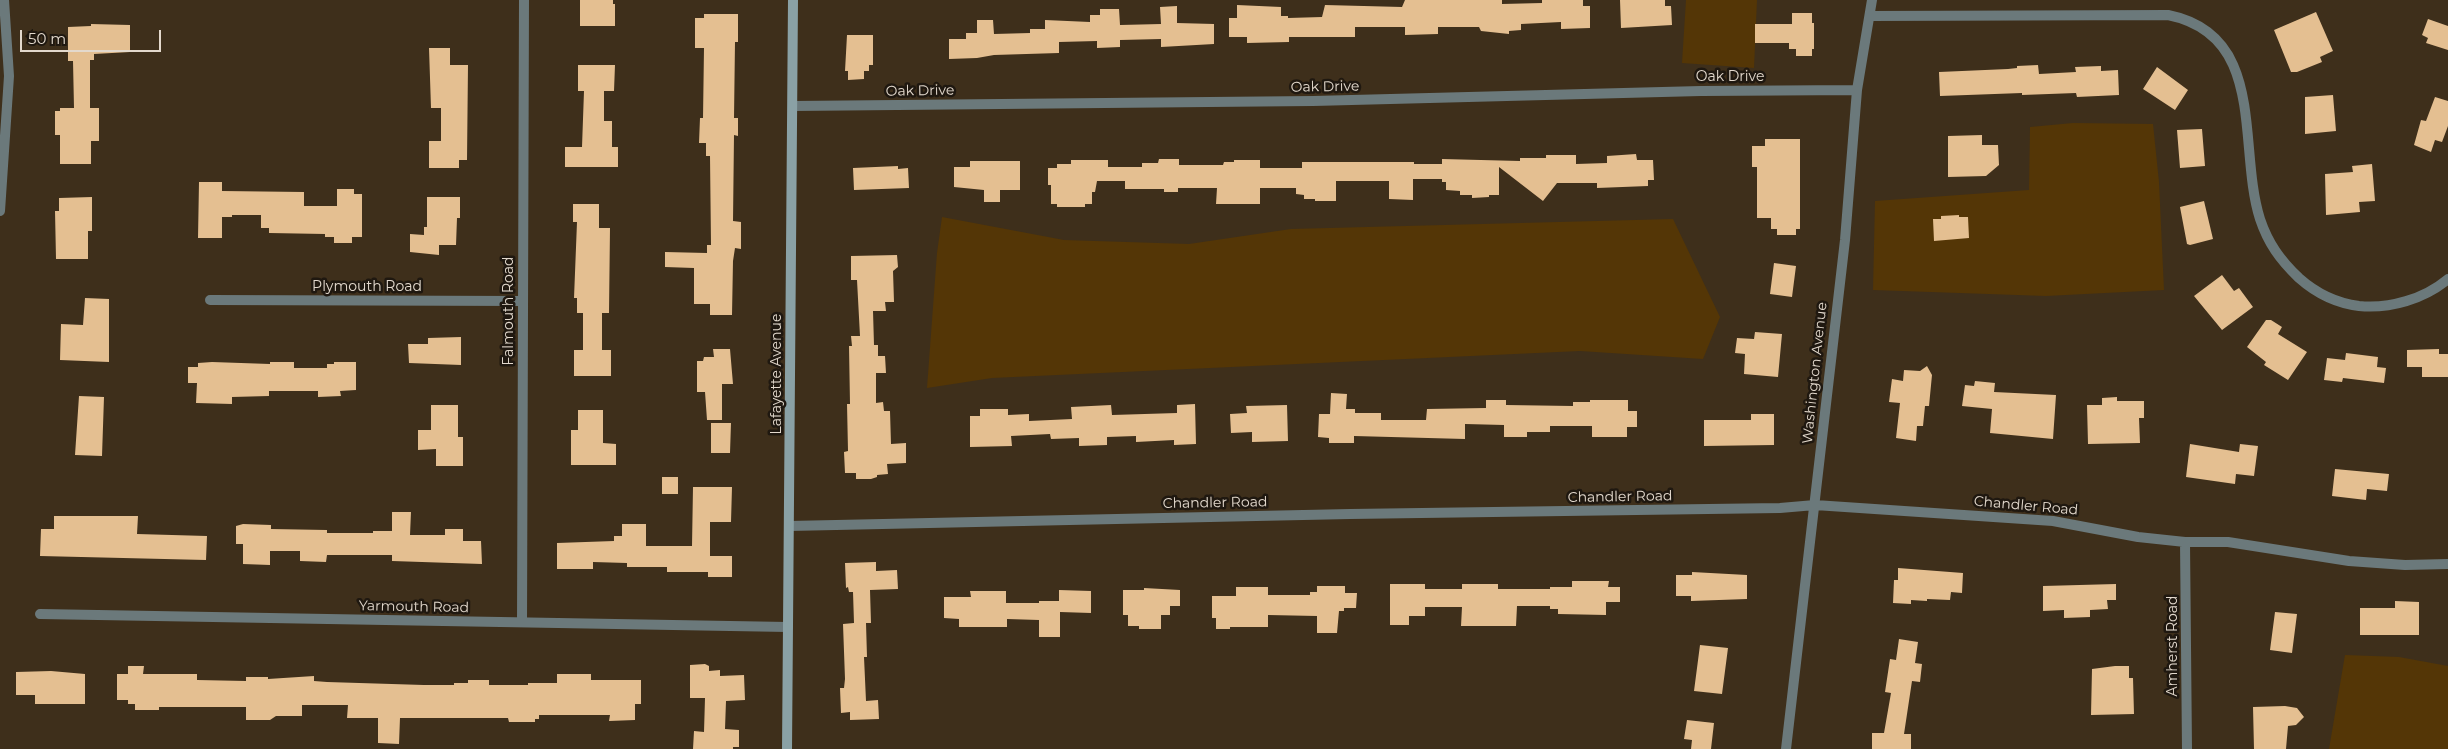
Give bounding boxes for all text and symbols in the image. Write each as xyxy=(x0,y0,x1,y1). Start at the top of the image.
scale bar xyxy=(22,20,164,52)
text: 50 m xyxy=(28,29,66,48)
street label: Oak Drive xyxy=(1696,69,1764,85)
street label: Oak Drive xyxy=(1291,78,1359,96)
street label: Oak Drive xyxy=(886,82,954,100)
street label: Falmouth Road xyxy=(501,256,517,366)
street label: Plymouth Road xyxy=(312,279,422,295)
street label: Washington Avenue xyxy=(1799,301,1831,445)
street label: Lafayette Avenue xyxy=(769,314,785,434)
street label: Chandler Road xyxy=(1568,488,1672,506)
street label: Chandler Road xyxy=(1973,493,2079,519)
street label: Chandler Road xyxy=(1163,494,1267,512)
street label: Amherst Road xyxy=(2165,595,2181,697)
street label: Yarmouth Road xyxy=(359,598,469,616)

